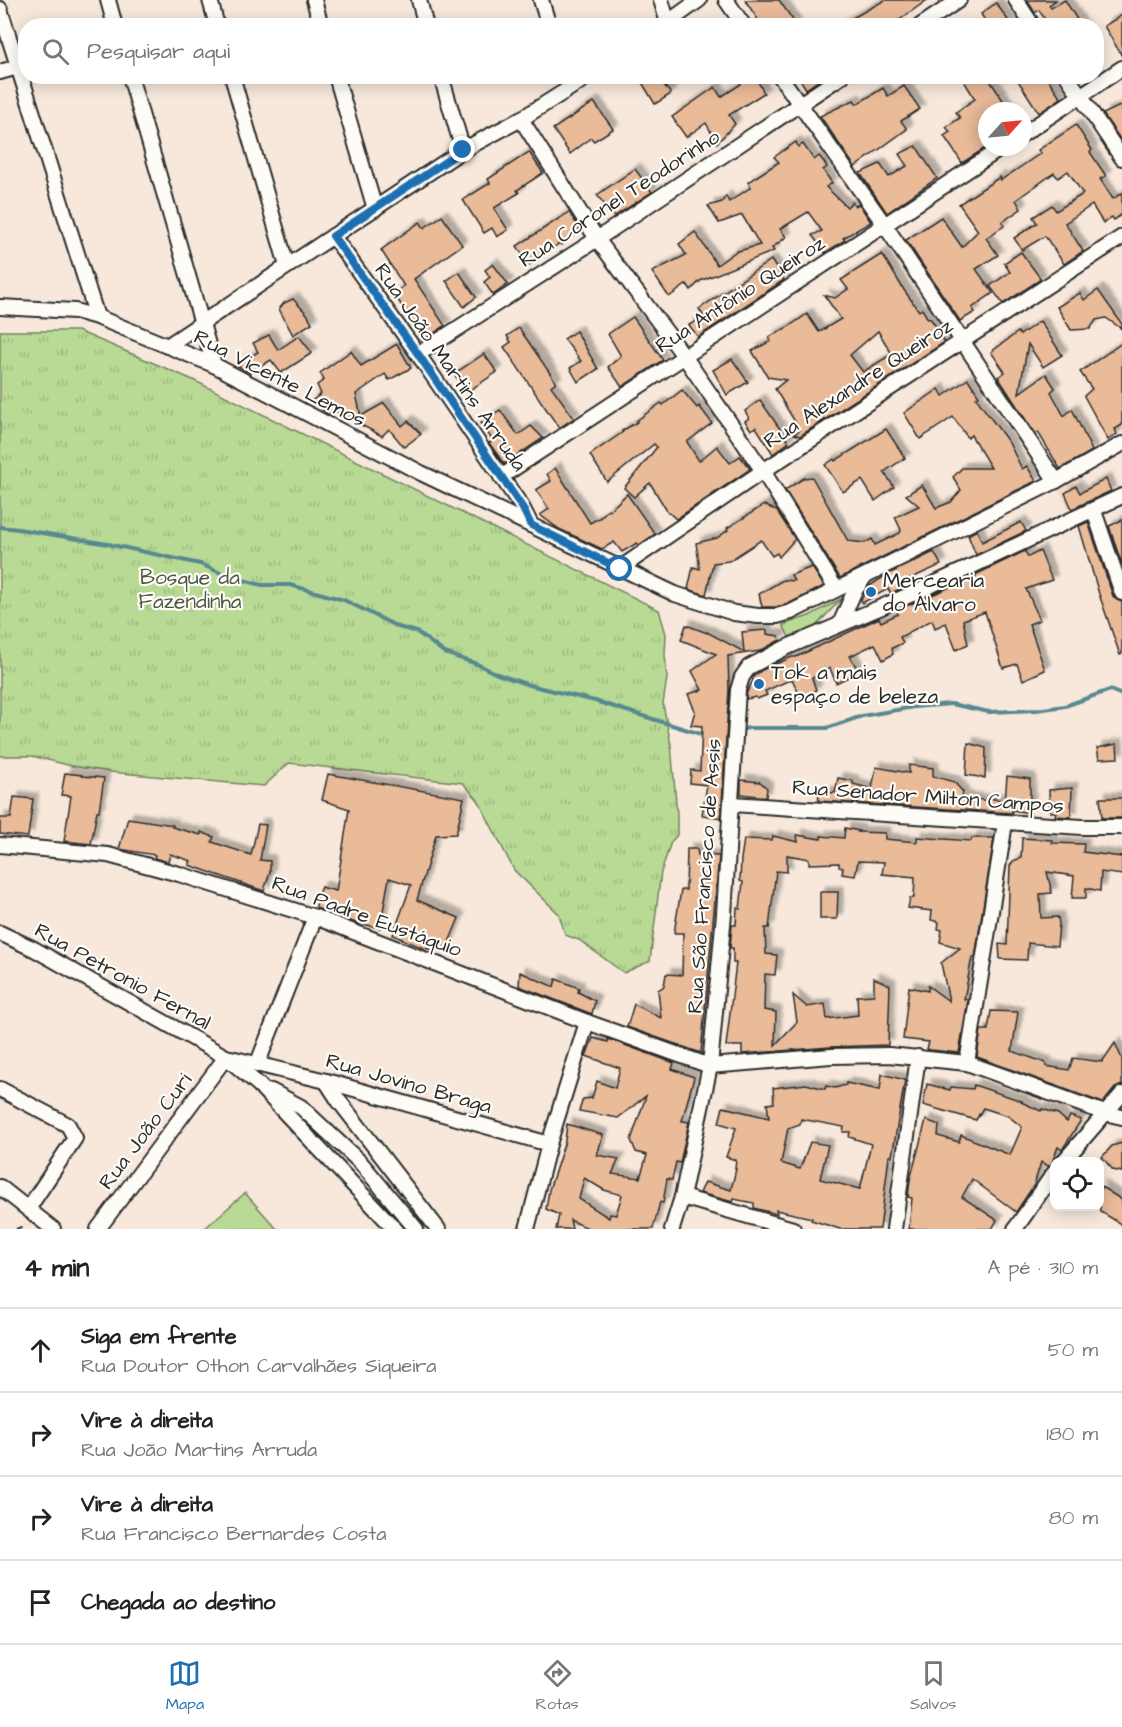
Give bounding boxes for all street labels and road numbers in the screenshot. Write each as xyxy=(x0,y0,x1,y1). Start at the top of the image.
street label: Rua Coronel Teodorinho xyxy=(513,122,726,274)
street label: Rua Antônio Queiroz xyxy=(650,228,831,360)
street label: Rua João Martins Arruda xyxy=(368,257,534,477)
street label: Rua Alexandre Queiroz xyxy=(758,311,959,455)
street label: Rua Vicente Lemos xyxy=(189,323,371,434)
street label: Rua São Francisco de Assis xyxy=(680,737,729,1015)
street label: Rua Senador Milton Campos xyxy=(791,773,1065,821)
street label: Rua Padre Eustáquio xyxy=(268,869,466,964)
street label: Rua Petronio Fernal xyxy=(29,916,216,1037)
street label: Rua Jovino Braga xyxy=(322,1046,495,1123)
street label: Rua João Curi xyxy=(92,1067,199,1195)

